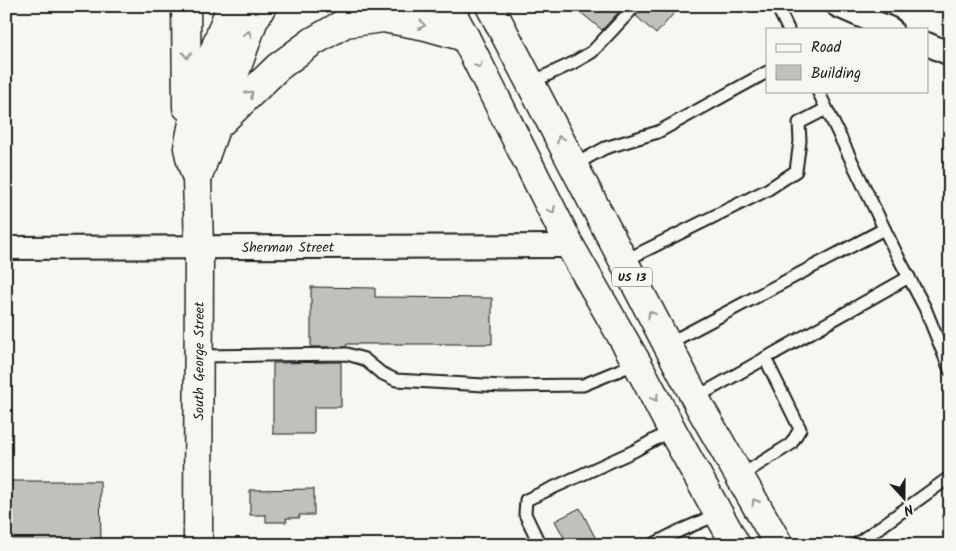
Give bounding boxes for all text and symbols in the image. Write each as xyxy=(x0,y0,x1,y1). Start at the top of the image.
one-way arrow xyxy=(417,19,426,30)
legend xyxy=(766,28,928,92)
one-way arrow xyxy=(242,30,252,39)
text: Road xyxy=(811,36,842,60)
one-way arrow xyxy=(182,52,192,59)
one-way arrow xyxy=(473,60,483,69)
text: Building xyxy=(811,62,861,86)
one-way arrow xyxy=(244,91,253,100)
one-way arrow xyxy=(556,136,566,145)
one-way arrow xyxy=(546,205,556,214)
street label: Sherman Street xyxy=(242,237,335,259)
road number: US 13 xyxy=(612,268,652,286)
street label: South George Street xyxy=(188,301,211,421)
one-way arrow xyxy=(647,310,657,319)
one-way arrow xyxy=(649,393,659,402)
north arrow xyxy=(878,474,928,524)
text: N xyxy=(900,497,916,521)
one-way arrow xyxy=(752,499,762,508)

